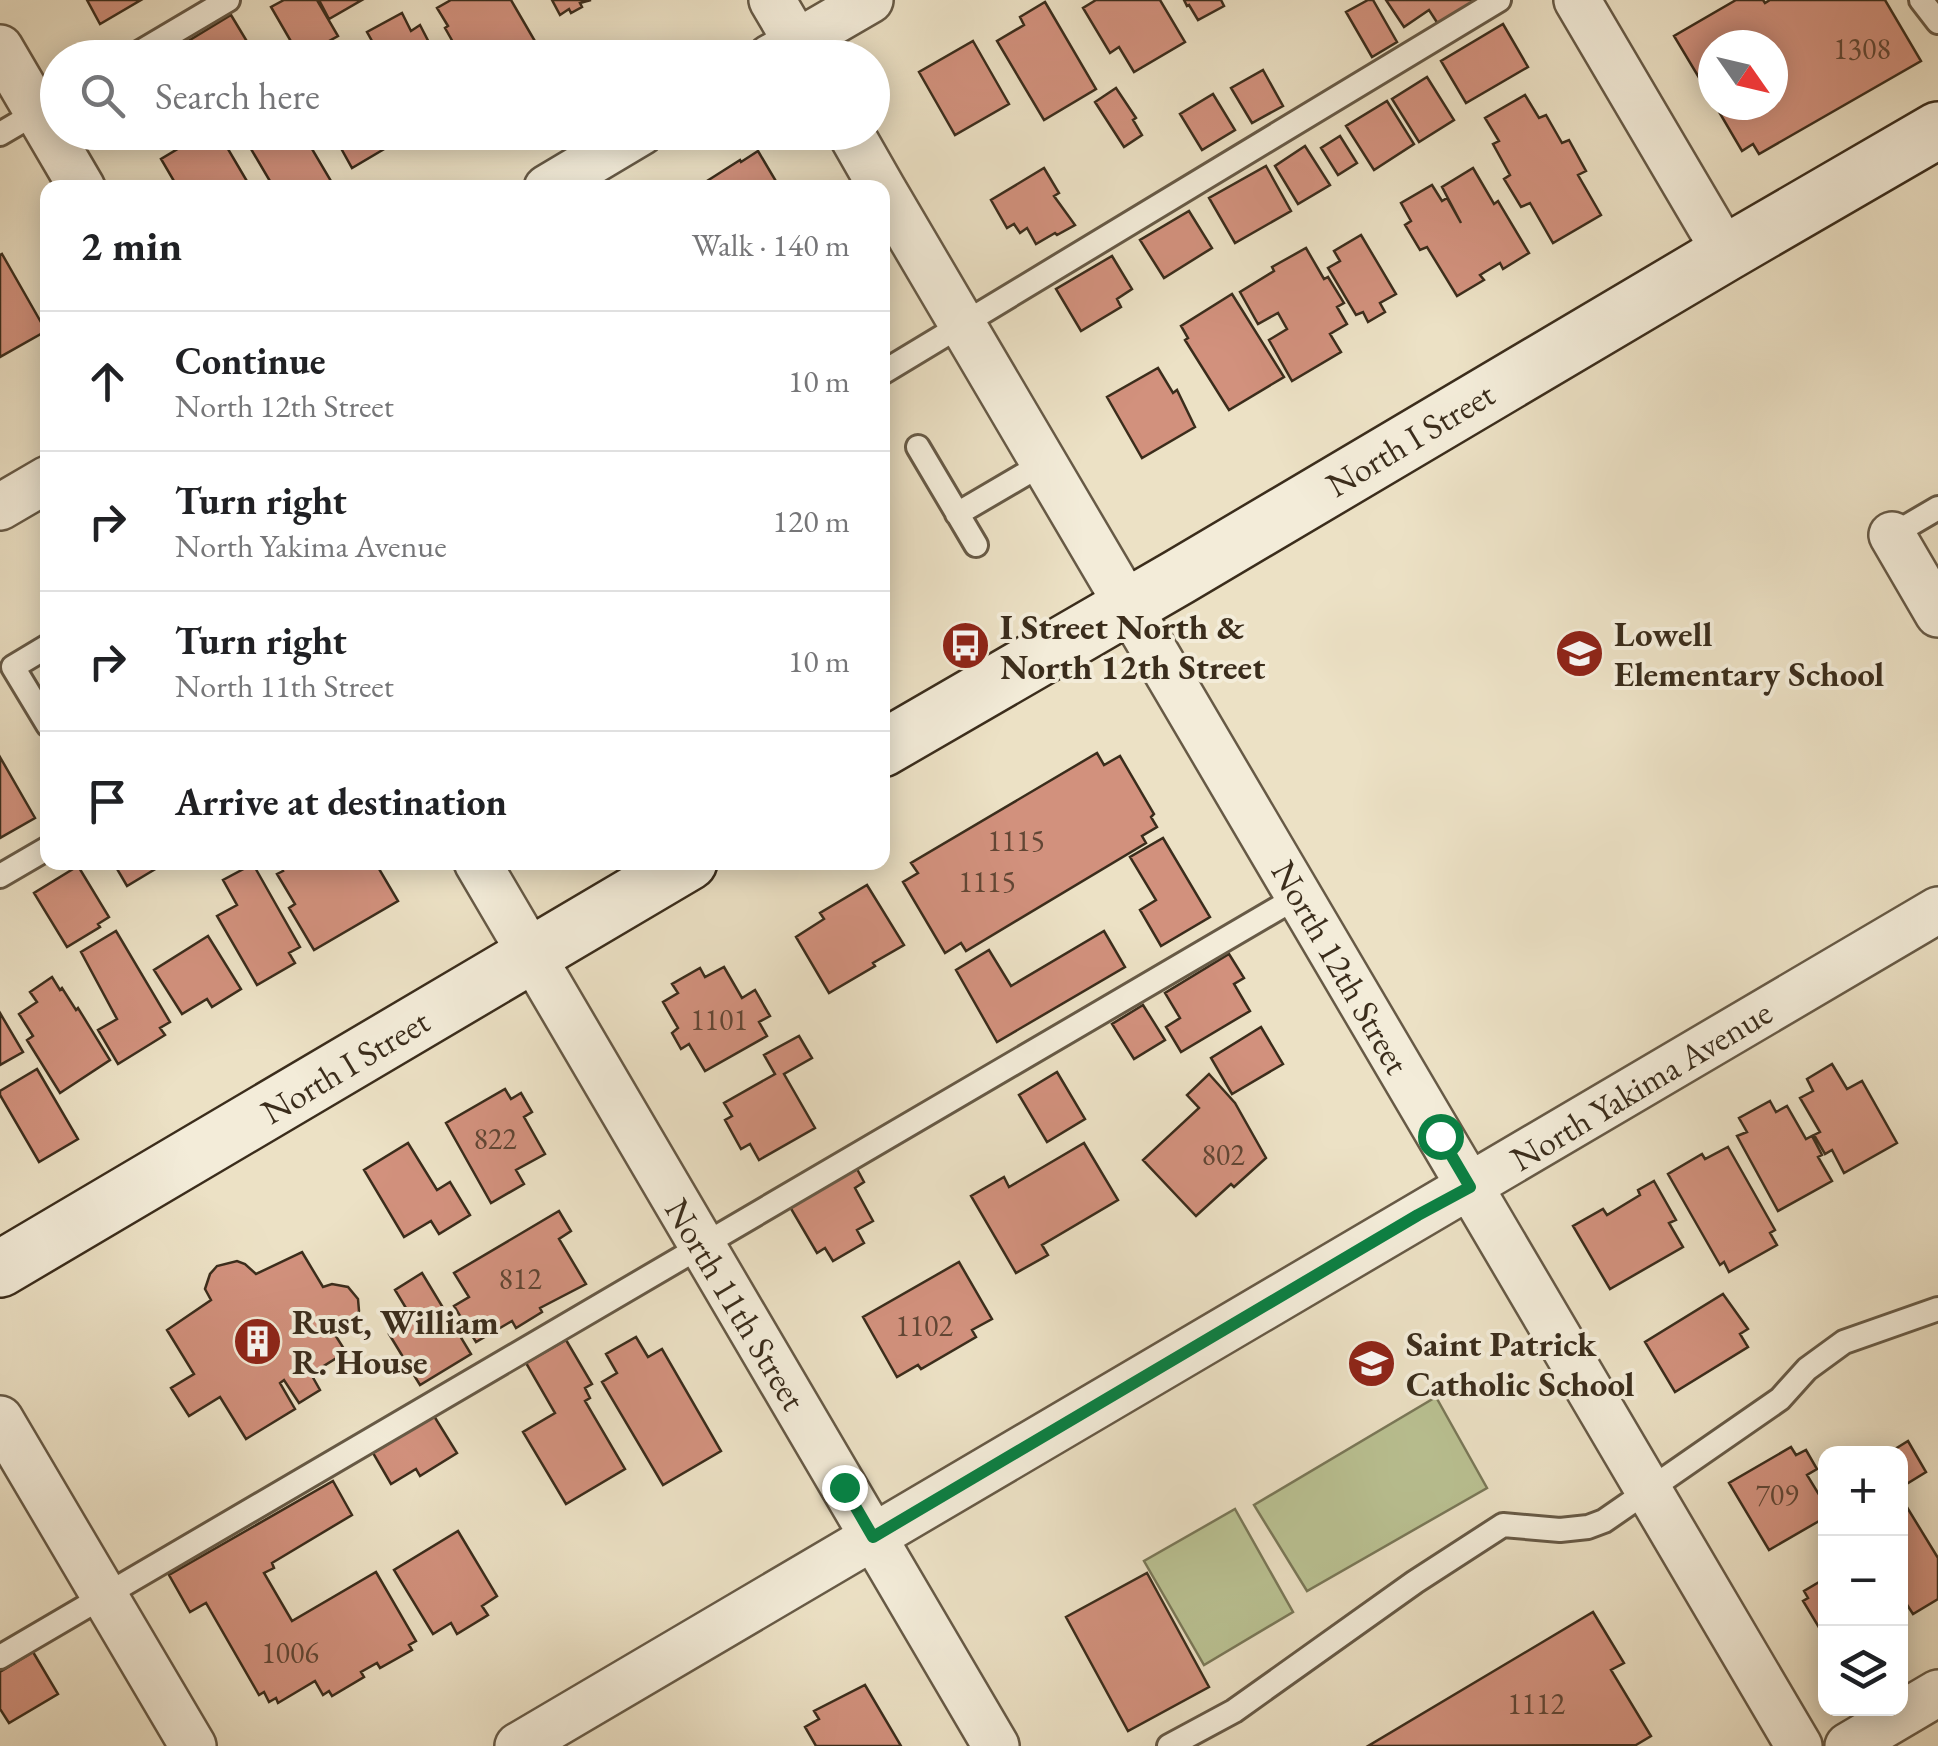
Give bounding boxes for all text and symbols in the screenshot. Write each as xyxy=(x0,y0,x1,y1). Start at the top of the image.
house number: 1308 xyxy=(1833,29,1891,68)
north arrow xyxy=(1698,30,1788,120)
search box xyxy=(40,40,890,150)
icon: search xyxy=(75,68,130,123)
text: Search here xyxy=(155,71,320,120)
text: 2 min xyxy=(80,218,182,273)
text: Walk · 140 m xyxy=(692,224,850,266)
text: Continue xyxy=(175,336,326,385)
icon: ahead xyxy=(80,354,135,409)
text: 10 m xyxy=(788,360,850,402)
street label: North I Street xyxy=(1318,371,1502,507)
text: North 12th Street xyxy=(175,385,394,427)
text: Turn right xyxy=(175,476,347,525)
icon: right xyxy=(80,494,135,549)
text: 120 m xyxy=(773,500,850,542)
text: North Yakima Avenue xyxy=(175,525,447,567)
place label: I Street North & North 12th Street xyxy=(1000,604,1265,689)
place label: Lowell Elementary School xyxy=(1614,611,1884,696)
text: Turn right xyxy=(175,616,347,665)
bus stop icon: I Street North & North 12th Street xyxy=(939,620,991,672)
school or university icon: Lowell Elementary School xyxy=(1553,627,1605,679)
icon: right xyxy=(80,634,135,689)
text: 10 m xyxy=(788,640,850,682)
text: North 11th Street xyxy=(175,665,394,707)
icon: arrive xyxy=(80,774,135,829)
text: Arrive at destination xyxy=(175,777,507,826)
house number: 1115 xyxy=(987,821,1045,860)
street label: North 12th Street xyxy=(1262,852,1420,1082)
house number: 1115 xyxy=(958,862,1016,901)
street label: North Yakima Avenue xyxy=(1502,989,1780,1181)
street label: North I Street xyxy=(253,998,437,1134)
house number: 1101 xyxy=(690,1000,748,1039)
route start xyxy=(1418,1114,1464,1160)
house number: 822 xyxy=(473,1119,517,1158)
house number: 802 xyxy=(1201,1135,1245,1174)
street label: North 11th Street xyxy=(655,1190,817,1418)
house number: 812 xyxy=(498,1259,542,1298)
place label: Rust, William R. House xyxy=(292,1299,499,1384)
house number: 1102 xyxy=(895,1306,953,1345)
building icon: Rust, William R. House xyxy=(231,1315,283,1367)
place label: Saint Patrick Catholic School xyxy=(1406,1321,1635,1406)
school or university icon: Saint Patrick Catholic School xyxy=(1345,1337,1397,1389)
map controls xyxy=(1818,1446,1908,1716)
button: + xyxy=(1818,1446,1908,1536)
route end xyxy=(822,1465,868,1511)
house number: 709 xyxy=(1755,1475,1799,1514)
button: − xyxy=(1818,1536,1908,1626)
button: layers xyxy=(1818,1626,1908,1716)
house number: 1006 xyxy=(261,1633,319,1672)
house number: 1112 xyxy=(1507,1684,1565,1723)

